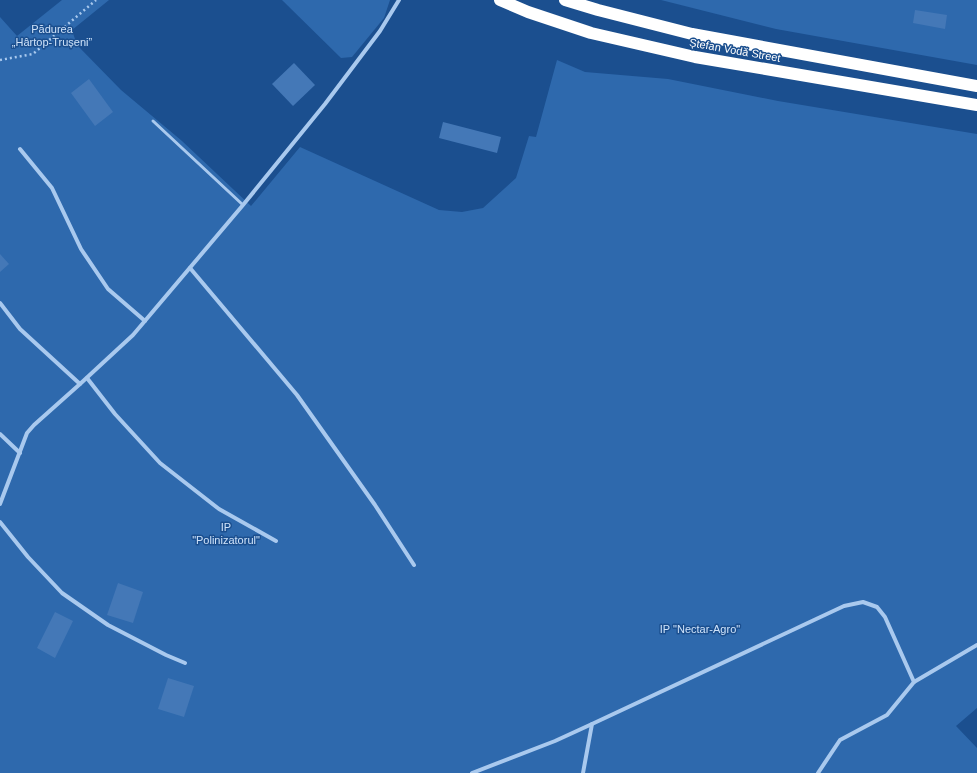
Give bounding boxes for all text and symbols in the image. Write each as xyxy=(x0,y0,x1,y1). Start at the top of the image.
park label: Pădurea „Hârtop-Trușeni” xyxy=(12,23,92,48)
street label: Ștefan Vodă Street xyxy=(688,36,782,64)
park label: IP "Polinizatorul" xyxy=(192,521,260,546)
park label: IP "Nectar-Agro" xyxy=(660,623,740,635)

